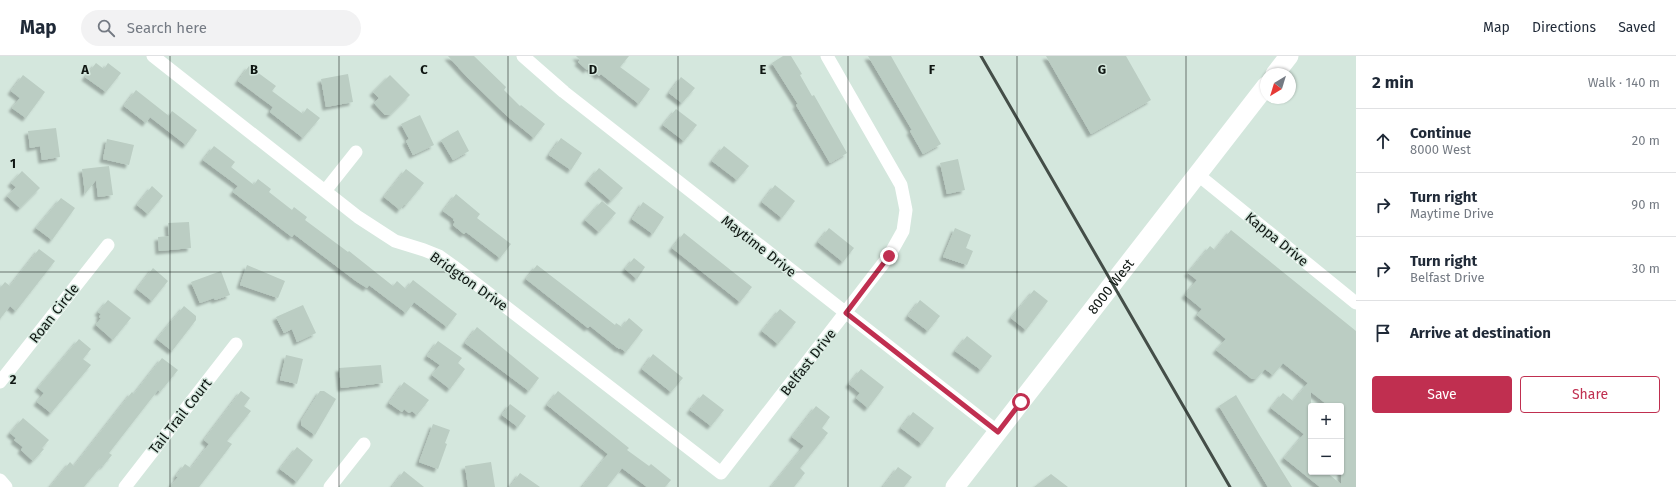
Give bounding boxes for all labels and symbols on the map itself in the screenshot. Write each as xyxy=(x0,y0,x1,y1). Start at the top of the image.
text: A xyxy=(80,62,89,77)
text: B xyxy=(250,62,258,77)
text: C xyxy=(420,62,428,77)
text: D xyxy=(589,62,598,77)
text: E xyxy=(760,62,767,77)
text: F xyxy=(929,62,936,77)
text: G xyxy=(1098,62,1106,77)
north arrow xyxy=(1260,68,1296,104)
text: 1 xyxy=(10,156,16,171)
street label: Kappa Drive xyxy=(1242,209,1312,270)
street label: Maytime Drive xyxy=(718,212,800,281)
route end xyxy=(880,247,898,265)
street label: Bridgton Drive xyxy=(426,248,511,315)
street label: 8000 West xyxy=(1084,255,1138,318)
street label: Roan Circle xyxy=(26,280,83,346)
street label: Belfast Drive xyxy=(777,325,840,399)
text: 2 xyxy=(10,372,17,387)
street label: Tail Trail Court xyxy=(146,374,216,458)
route start xyxy=(1012,393,1030,411)

